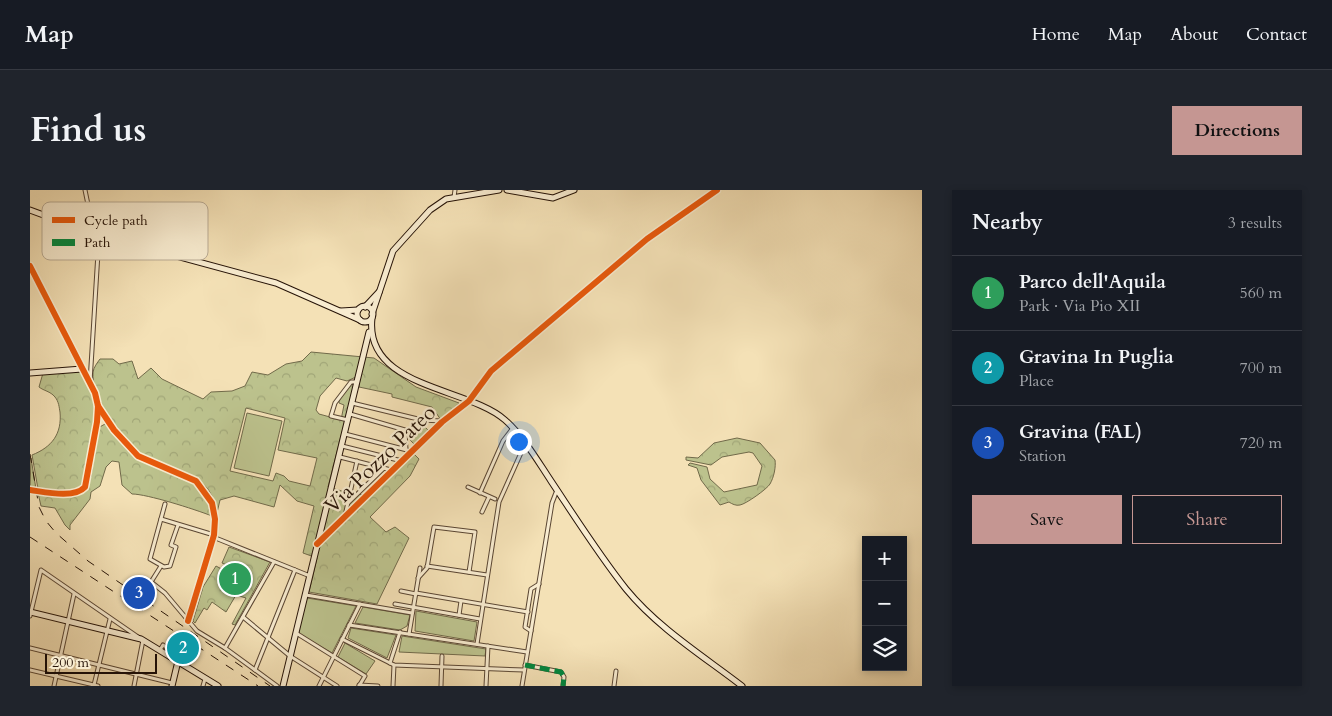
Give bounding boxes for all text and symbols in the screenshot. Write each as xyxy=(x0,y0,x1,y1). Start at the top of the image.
text: Map xyxy=(25,18,74,51)
text: Home xyxy=(1032,22,1080,47)
text: Map xyxy=(1108,22,1142,47)
text: About xyxy=(1170,22,1218,47)
text: Contact xyxy=(1246,22,1307,47)
text: Find us xyxy=(30,106,146,154)
button: Directions xyxy=(1172,106,1302,155)
legend xyxy=(42,202,208,260)
text: Nearby xyxy=(972,208,1043,237)
text: Cycle path xyxy=(84,211,148,230)
text: 3 results xyxy=(1228,212,1282,234)
text: Path xyxy=(84,233,111,252)
text: Parco dell'Aquila xyxy=(1019,269,1166,295)
text: 1 xyxy=(984,282,992,304)
text: 560 m xyxy=(1240,282,1282,304)
text: Park · Via Pio XII xyxy=(1019,295,1140,317)
text: Gravina In Puglia xyxy=(1019,344,1174,370)
text: 2 xyxy=(984,357,992,379)
text: 700 m xyxy=(1240,357,1282,379)
text: Place xyxy=(1019,370,1054,392)
street label: Via Pozzo Pateo xyxy=(318,399,442,520)
text: Gravina (FAL) xyxy=(1019,419,1142,445)
your location xyxy=(506,429,532,455)
text: 3 xyxy=(984,432,992,454)
text: 720 m xyxy=(1240,432,1282,454)
text: Station xyxy=(1019,445,1066,467)
button: Save xyxy=(972,495,1122,544)
button: Share xyxy=(1132,495,1282,544)
map controls xyxy=(862,536,907,671)
button: + xyxy=(862,536,907,581)
pin: 1 xyxy=(219,560,251,598)
pin: 3 xyxy=(123,574,155,612)
button: − xyxy=(862,581,907,626)
button: layers xyxy=(862,626,907,671)
pin: 2 xyxy=(167,629,199,667)
scale bar xyxy=(45,651,158,674)
text: 200 m xyxy=(52,653,89,672)

